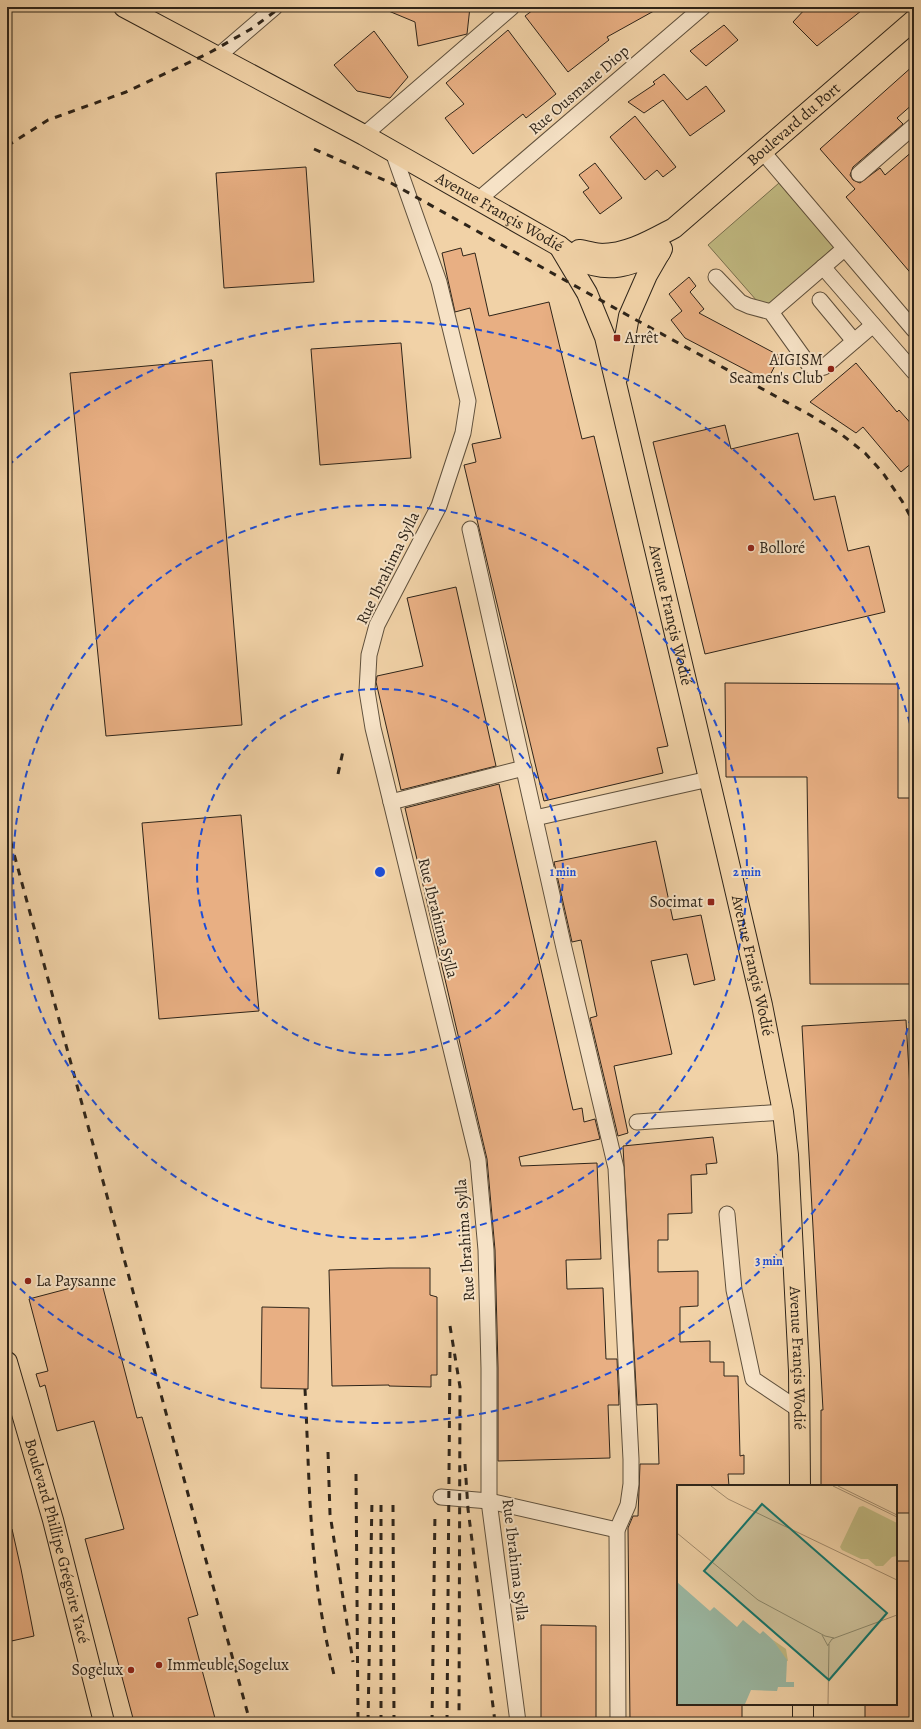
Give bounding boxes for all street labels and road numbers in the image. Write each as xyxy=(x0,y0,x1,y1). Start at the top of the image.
street label: Rue Ousmane Diop xyxy=(524,40,634,140)
street label: Boulevard du Port xyxy=(742,78,845,171)
street label: Avenue Françis Wodié xyxy=(431,167,568,257)
street label: Rue Ibrahima Sylla xyxy=(351,507,425,628)
street label: Avenue Françis Wodié xyxy=(643,542,698,688)
street label: Rue Ibrahima Sylla xyxy=(412,856,464,981)
street label: Avenue Françis Wodié xyxy=(726,892,779,1038)
street label: Rue Ibrahima Sylla xyxy=(450,1177,480,1302)
street label: Avenue Françis Wodié xyxy=(784,1285,811,1430)
street label: Boulevard Phillipe Grégoire Yacé xyxy=(19,1436,95,1646)
street label: Rue Ibrahima Sylla xyxy=(497,1498,533,1623)

